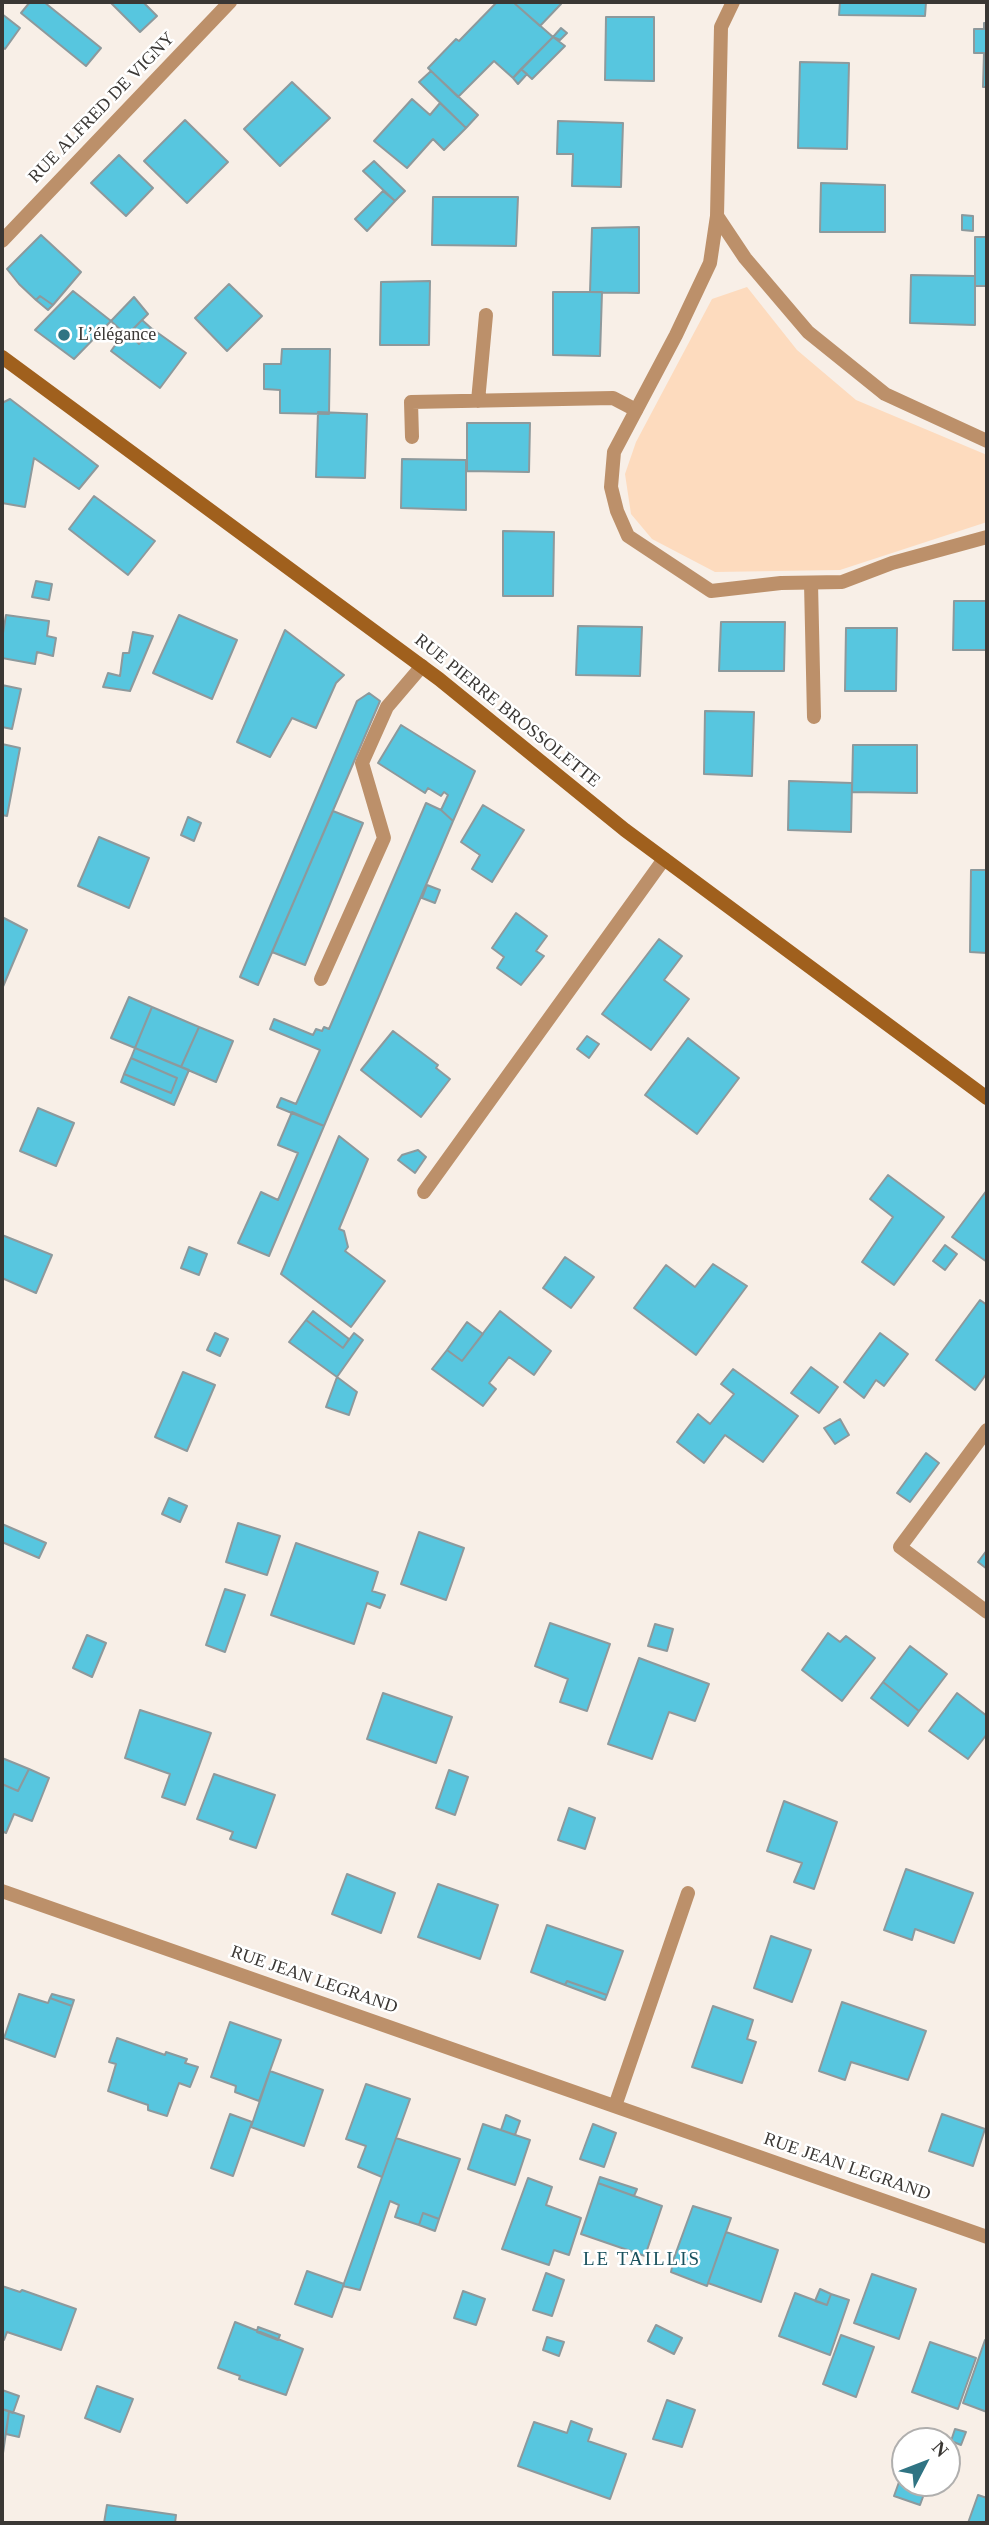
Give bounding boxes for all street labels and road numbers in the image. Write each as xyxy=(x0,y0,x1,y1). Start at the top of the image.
street label: RUE ALFRED DE VIGNY xyxy=(24,28,180,188)
street label: RUE PIERRE BROSSOLETTE xyxy=(410,630,604,792)
street label: RUE JEAN LEGRAND xyxy=(228,1941,400,2019)
street label: RUE JEAN LEGRAND xyxy=(761,2128,933,2206)

